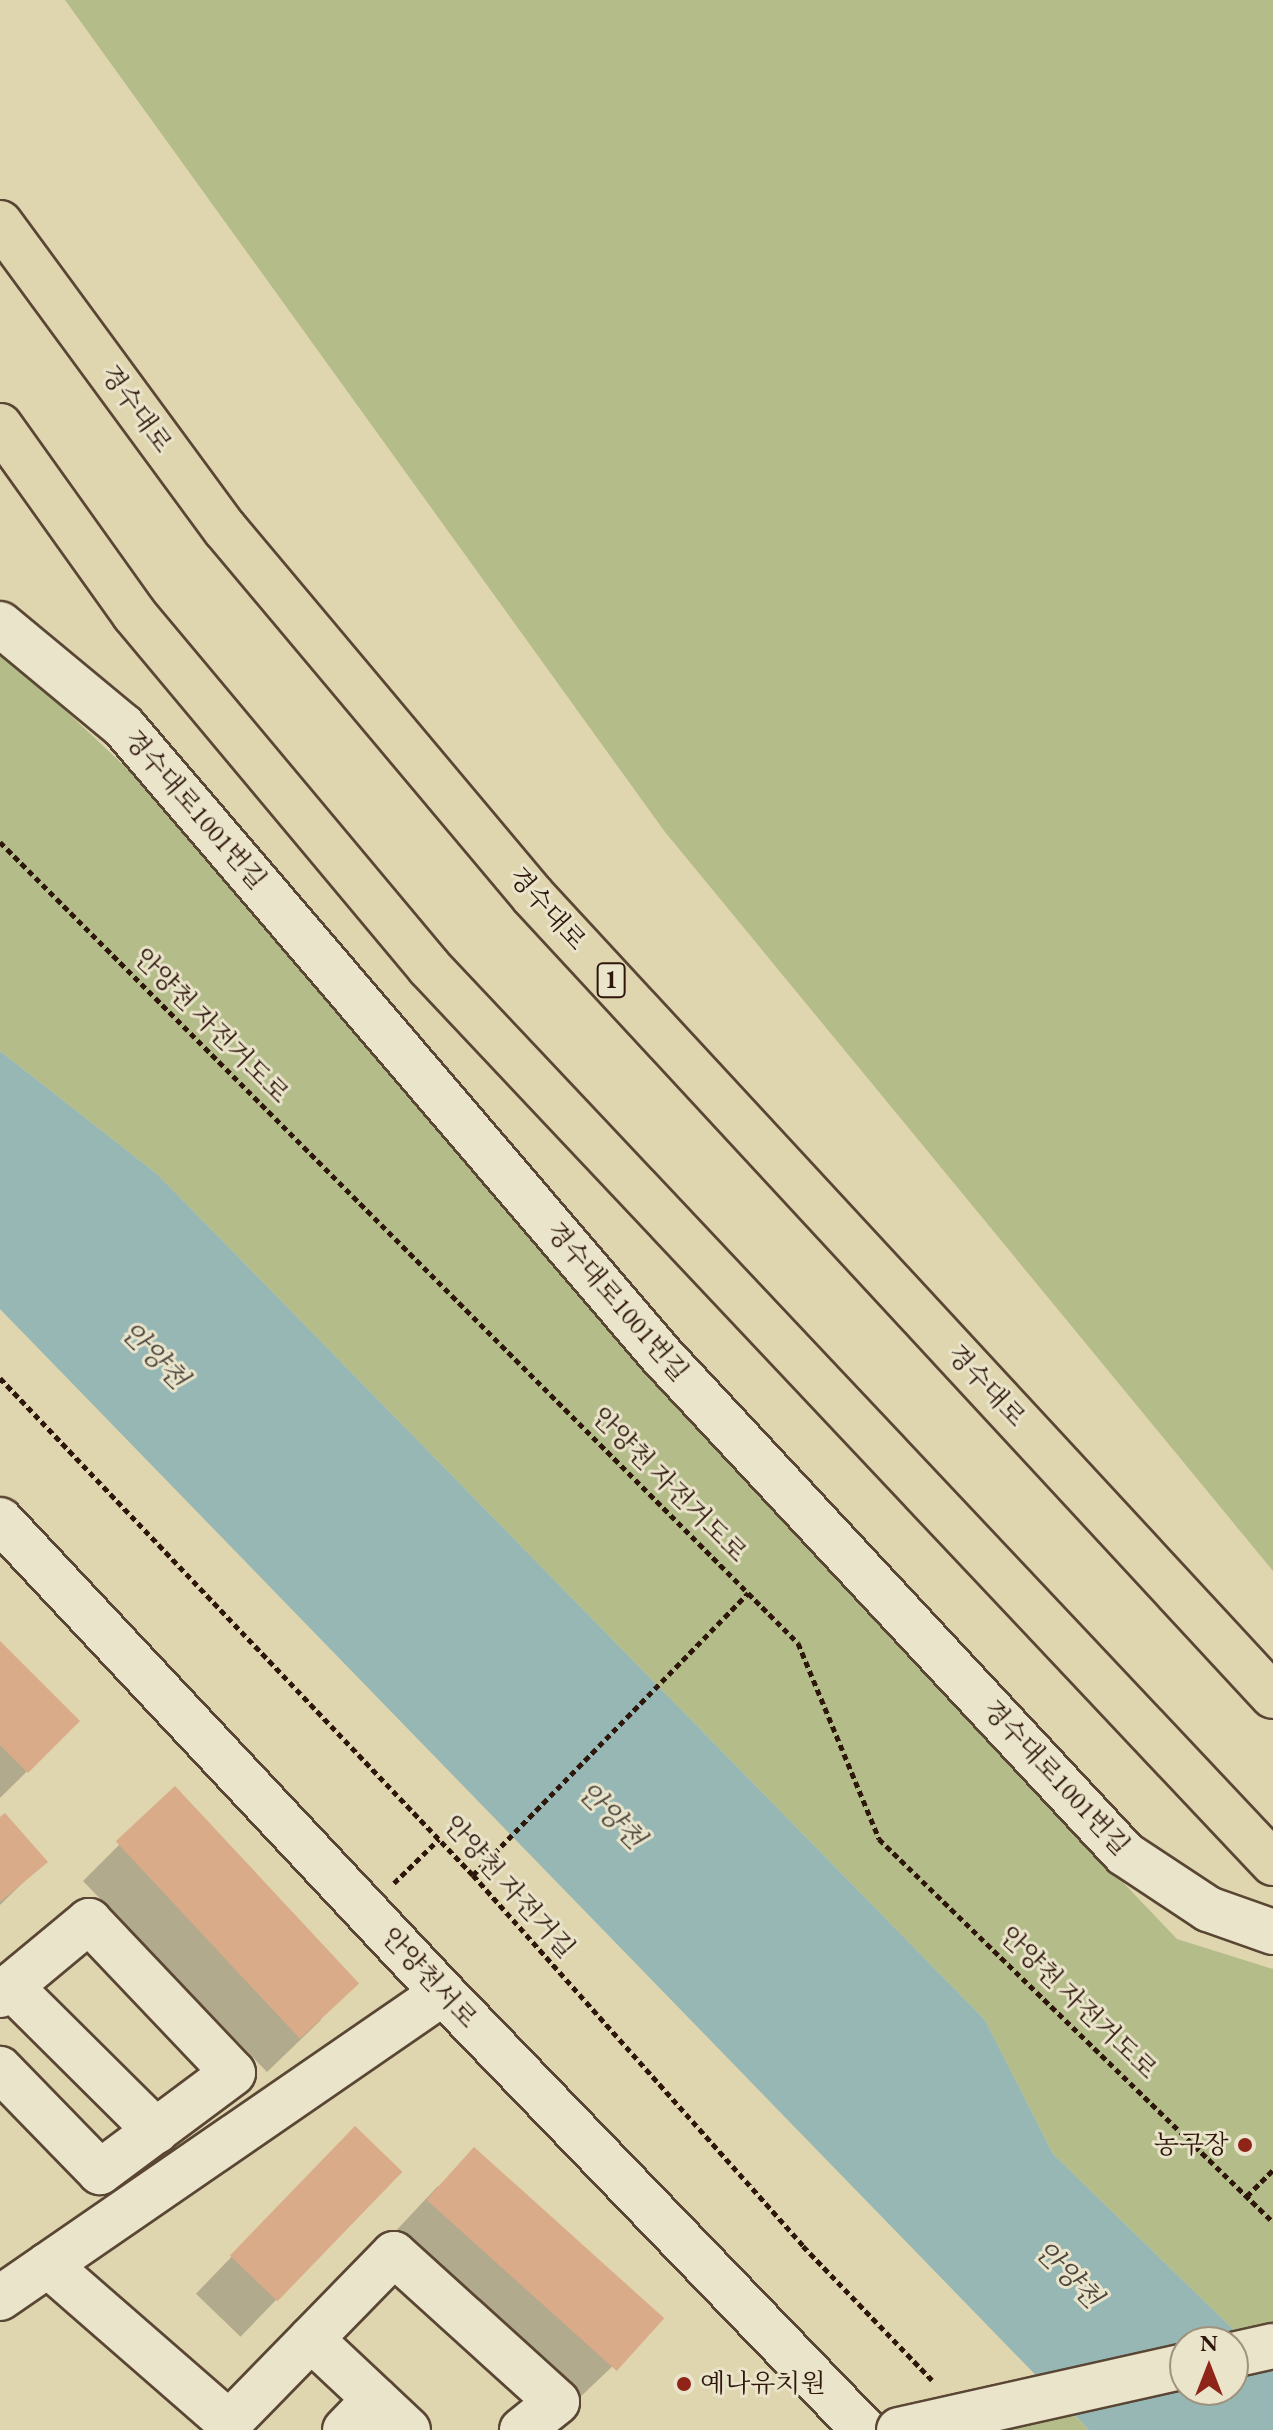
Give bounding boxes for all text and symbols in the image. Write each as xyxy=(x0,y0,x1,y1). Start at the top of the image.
street label: 경수대로 xyxy=(94,359,178,459)
street label: 경수대로1001번길 xyxy=(117,724,273,896)
street label: 경수대로 xyxy=(502,861,592,957)
street label: 안양천 자전거도로 xyxy=(127,942,295,1110)
road number: 1 xyxy=(595,960,627,1000)
street label: 경수대로1001번길 xyxy=(539,1216,695,1388)
water label: 안양천 xyxy=(114,1314,196,1396)
street label: 경수대로 xyxy=(940,1339,1032,1433)
street label: 안양천 자전거도로 xyxy=(585,1401,753,1569)
street label: 경수대로1001번길 xyxy=(976,1694,1136,1862)
water label: 안양천 xyxy=(571,1774,653,1856)
street label: 안양천 자전거길 xyxy=(437,1809,581,1965)
street label: 안양천 자전거도로 xyxy=(993,1920,1163,2086)
street label: 안양천서로 xyxy=(375,1921,483,2035)
place label: 농구장 xyxy=(1154,2129,1229,2161)
marker: 농구장 xyxy=(1236,2136,1254,2154)
water label: 안양천 xyxy=(1028,2233,1110,2315)
north arrow xyxy=(1169,2326,1249,2406)
text: N xyxy=(1200,2329,1218,2358)
place label: 예나유치원 xyxy=(700,2368,826,2400)
marker: 예나유치원 xyxy=(675,2375,693,2393)

